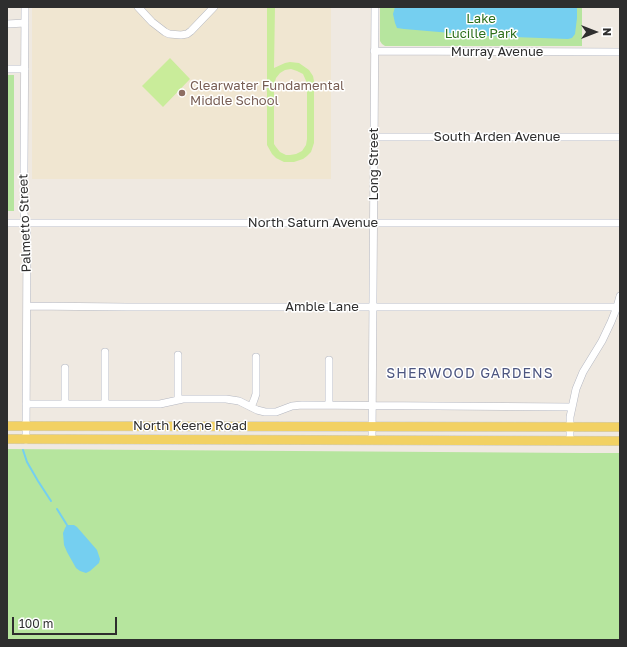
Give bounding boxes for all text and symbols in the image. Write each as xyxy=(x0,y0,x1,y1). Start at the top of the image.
park label: Lake Lucille Park xyxy=(445,11,517,42)
north arrow xyxy=(575,12,615,52)
text: N xyxy=(601,28,614,36)
street label: Murray Avenue xyxy=(451,44,543,60)
place label: Clearwater Fundamental Middle School xyxy=(190,78,344,109)
marker: Clearwater Fundamental Middle School xyxy=(177,88,187,98)
street label: Long Street xyxy=(366,128,382,200)
street label: South Arden Avenue xyxy=(434,129,560,145)
street label: Palmetto Street xyxy=(15,173,35,273)
street label: North Saturn Avenue xyxy=(248,215,378,231)
street label: Amble Lane xyxy=(285,299,359,315)
district label: SHERWOOD GARDENS xyxy=(386,366,554,382)
street label: North Keene Road xyxy=(133,418,247,434)
scale bar xyxy=(14,609,119,635)
text: 100 m xyxy=(19,616,53,631)

